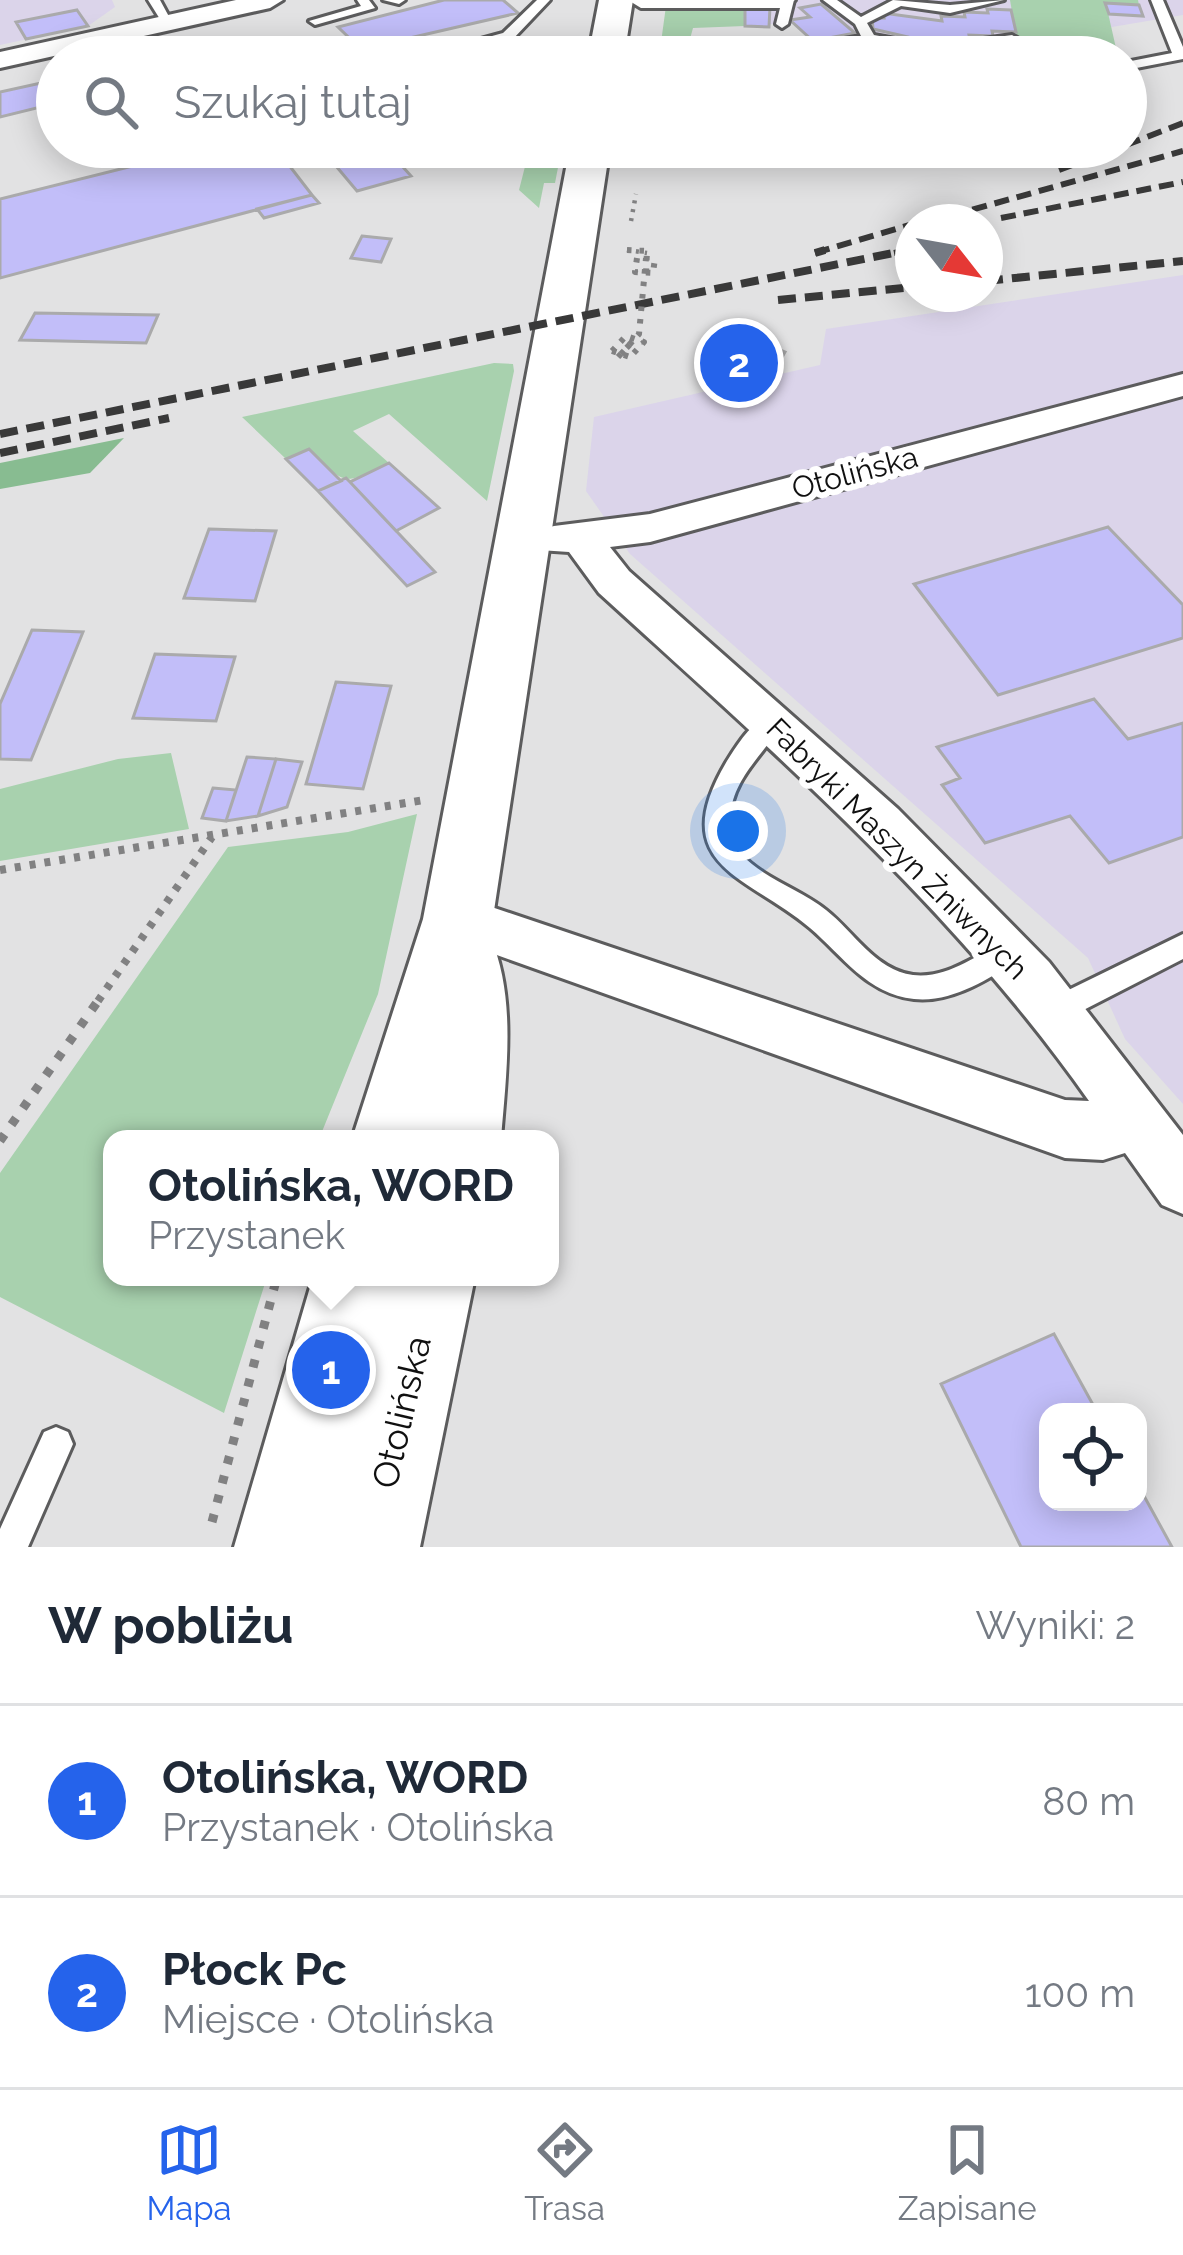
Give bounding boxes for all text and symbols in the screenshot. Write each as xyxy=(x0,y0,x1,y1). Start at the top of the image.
search box xyxy=(36,36,1147,168)
icon: search xyxy=(78,69,144,135)
text: Szukaj tutaj xyxy=(174,76,412,129)
north arrow xyxy=(895,204,1003,312)
pin: 2 xyxy=(700,318,778,408)
street label: Otolińska xyxy=(788,439,922,506)
street label: Fabryki Maszyn Żniwnych xyxy=(760,711,1035,986)
your location xyxy=(708,801,768,861)
popup xyxy=(103,1130,559,1286)
text: Otolińska, WORD xyxy=(148,1159,514,1212)
text: Przystanek xyxy=(148,1212,345,1258)
pin: 1 xyxy=(292,1325,370,1415)
street label: Otolińska xyxy=(363,1332,439,1492)
map controls xyxy=(1039,1403,1147,1511)
button: locate xyxy=(1039,1403,1147,1511)
text: W pobliżu xyxy=(48,1595,294,1655)
text: Wyniki: 2 xyxy=(976,1602,1135,1648)
text: Otolińska, WORD xyxy=(162,1751,528,1804)
text: 1 xyxy=(77,1778,97,1824)
text: 80 m xyxy=(1042,1778,1135,1824)
text: Przystanek · Otolińska xyxy=(162,1804,554,1850)
text: Płock Pc xyxy=(162,1943,347,1996)
text: 2 xyxy=(76,1970,98,2016)
text: 100 m xyxy=(1025,1970,1135,2016)
text: Miejsce · Otolińska xyxy=(162,1996,494,2042)
tab: Mapa xyxy=(146,2117,232,2228)
tab: Trasa xyxy=(524,2117,605,2228)
tab: Zapisane xyxy=(898,2117,1037,2228)

